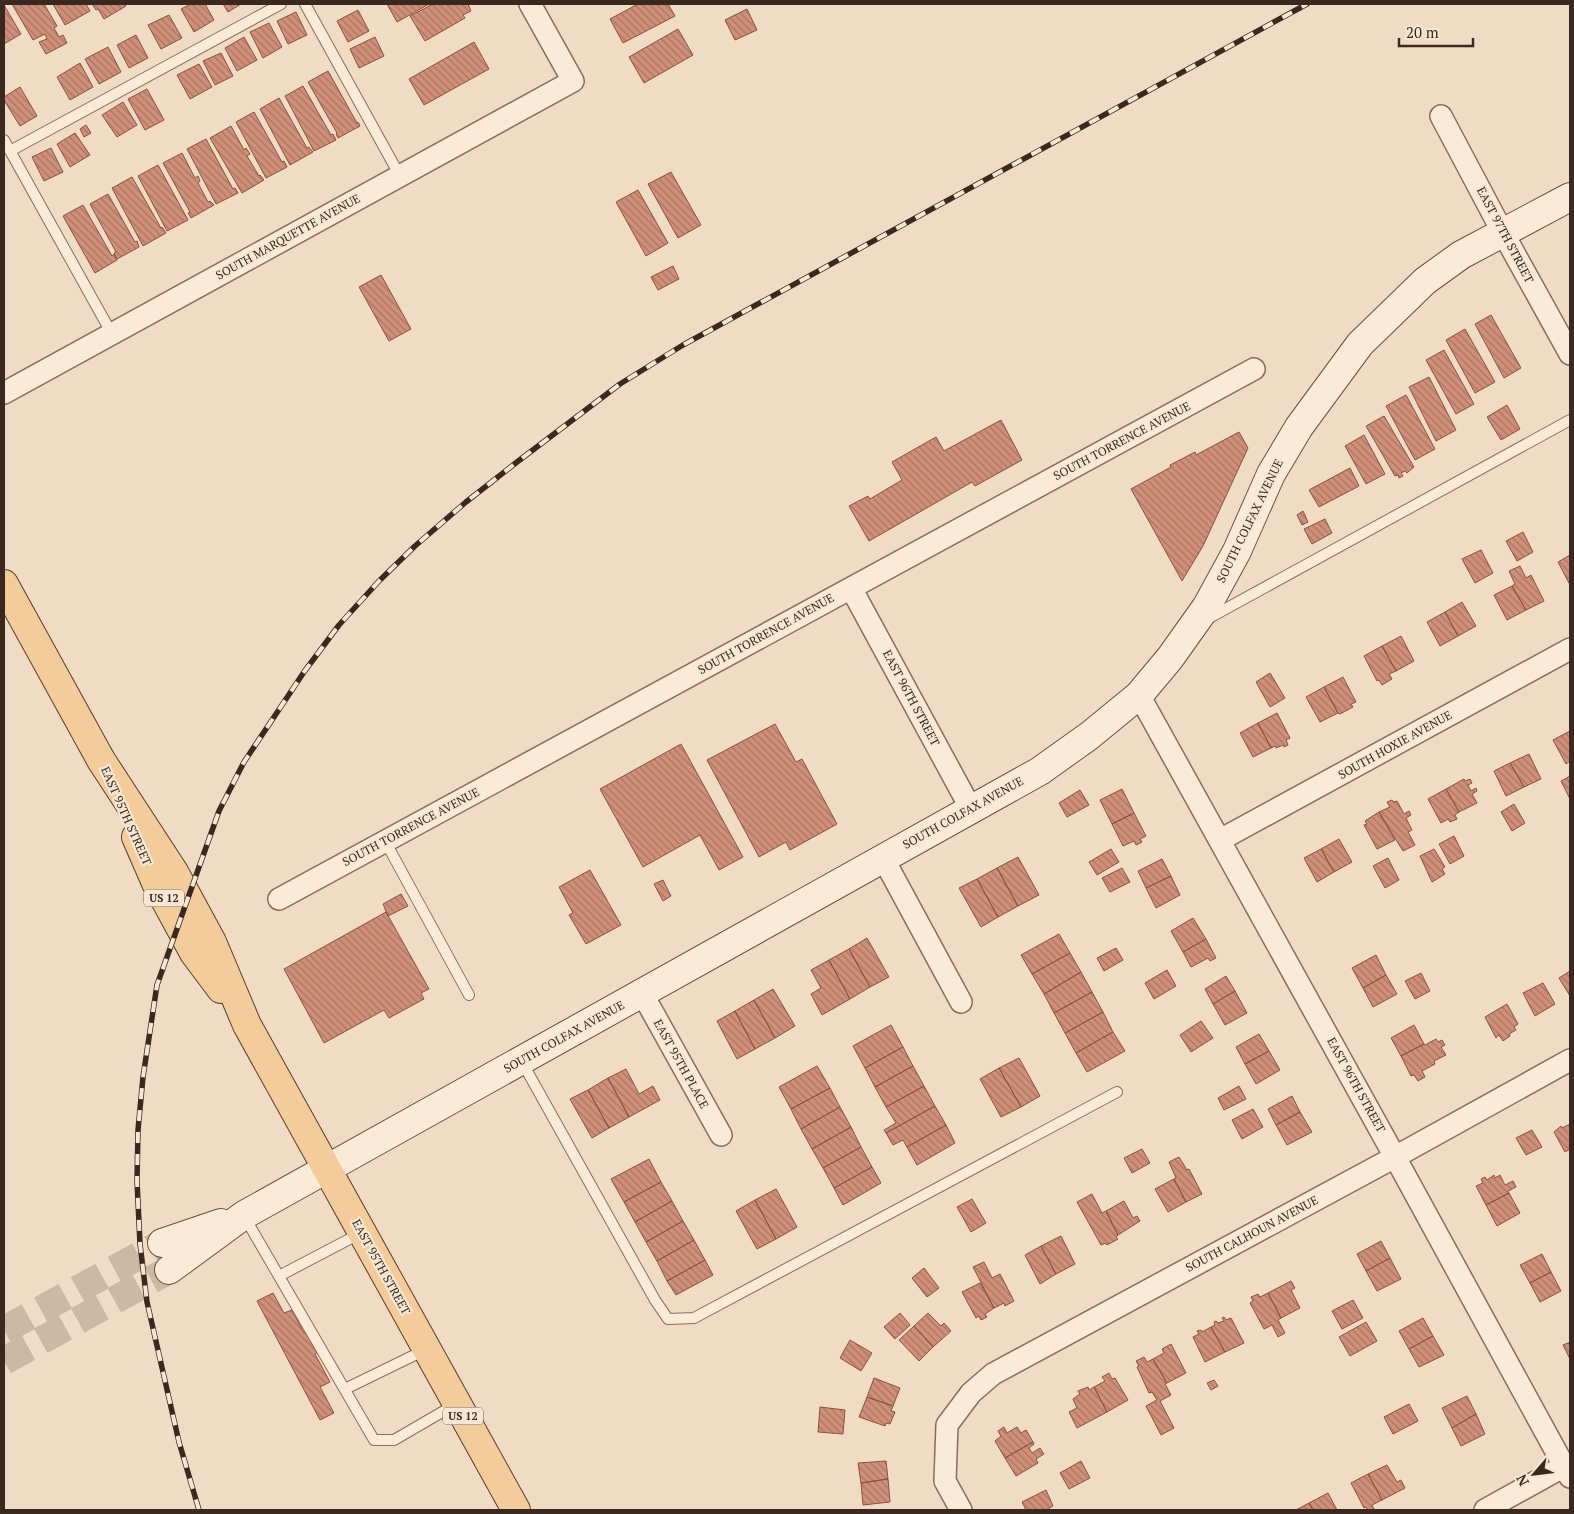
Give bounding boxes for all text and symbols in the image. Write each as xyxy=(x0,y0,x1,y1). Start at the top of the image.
scale bar xyxy=(1399,15,1473,47)
text: 20 m xyxy=(1406,22,1439,42)
street label: EAST 97TH STREET xyxy=(1474,184,1537,286)
street label: SOUTH MARQUETTE AVENUE xyxy=(213,191,363,283)
street label: SOUTH TORRENCE AVENUE xyxy=(1051,398,1193,483)
street label: SOUTH COLFAX AVENUE xyxy=(1213,457,1286,585)
street label: SOUTH TORRENCE AVENUE xyxy=(695,590,836,677)
street label: EAST 96TH STREET xyxy=(880,647,943,749)
street label: SOUTH HOXIE AVENUE xyxy=(1335,707,1454,782)
street label: EAST 95TH STREET xyxy=(98,764,155,868)
street label: SOUTH COLFAX AVENUE xyxy=(900,773,1026,852)
street label: SOUTH TORRENCE AVENUE xyxy=(340,784,482,869)
road number: US 12 xyxy=(144,890,184,906)
street label: SOUTH COLFAX AVENUE xyxy=(501,997,627,1076)
street label: EAST 95TH PLACE xyxy=(651,1016,712,1111)
street label: EAST 96TH STREET xyxy=(1324,1034,1389,1136)
street label: SOUTH CALHOUN AVENUE xyxy=(1183,1192,1321,1275)
street label: EAST 95TH STREET xyxy=(349,1216,414,1318)
road number: US 12 xyxy=(443,1408,483,1424)
north arrow xyxy=(1509,1449,1559,1499)
text: N xyxy=(1511,1471,1533,1489)

